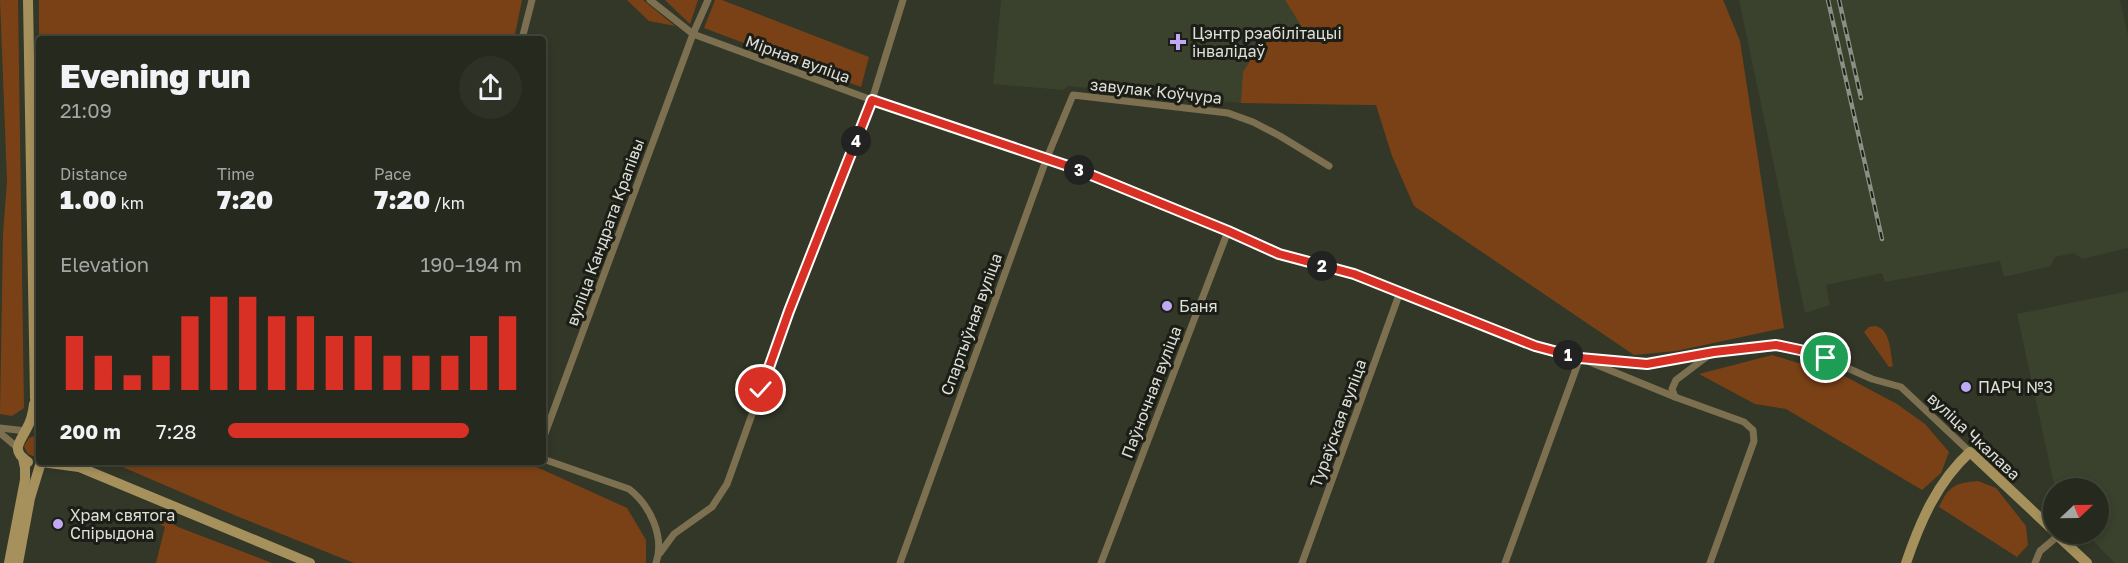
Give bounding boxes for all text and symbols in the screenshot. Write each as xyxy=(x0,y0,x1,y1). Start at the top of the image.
place label: Цэнтр рэабілітацыі інвалідаў xyxy=(1192,23,1342,61)
street label: Мірная вуліца xyxy=(743,31,853,87)
marker: Цэнтр рэабілітацыі інвалідаў xyxy=(1169,33,1187,51)
text: Evening run xyxy=(60,56,251,95)
button: share xyxy=(459,56,522,119)
street label: завулак Коўчура xyxy=(1089,74,1223,108)
text: 21:09 xyxy=(60,98,112,122)
pin: 4 xyxy=(841,126,871,156)
text: 4 xyxy=(851,131,861,151)
street label: вуліца Кандрата Крапівы xyxy=(562,136,648,328)
pin: 3 xyxy=(1064,155,1094,185)
text: 3 xyxy=(1074,160,1084,180)
text: Distance xyxy=(60,164,127,184)
text: Time xyxy=(217,164,255,184)
text: Pace xyxy=(374,164,411,184)
text: 1.00 xyxy=(60,184,117,215)
text: 7:20 xyxy=(217,184,273,215)
text: 7:20 xyxy=(374,184,430,215)
text: km xyxy=(117,193,144,213)
text: /km xyxy=(430,193,465,213)
street label: Спартыўная вуліца xyxy=(936,250,1006,398)
pin: 2 xyxy=(1307,251,1337,281)
text: Elevation xyxy=(60,252,149,276)
text: 190–194 m xyxy=(421,252,522,276)
text: 2 xyxy=(1317,256,1327,276)
place label: Баня xyxy=(1179,296,1218,316)
marker: Баня xyxy=(1160,299,1174,313)
street label: Паўночная вуліца xyxy=(1117,323,1185,461)
pin xyxy=(1800,332,1851,383)
pin: 1 xyxy=(1553,340,1583,370)
icon: arrive xyxy=(1809,341,1842,374)
text: 1 xyxy=(1564,345,1572,365)
street label: Тураўская вуліца xyxy=(1306,356,1370,490)
pin xyxy=(735,364,786,415)
icon: check xyxy=(744,373,777,406)
place label: ПАРЧ №3 xyxy=(1978,377,2053,397)
marker: ПАРЧ №3 xyxy=(1959,380,1973,394)
street label: вуліца Чкалава xyxy=(1924,388,2024,484)
text: 200 m xyxy=(60,419,121,443)
text: 7:28 xyxy=(156,419,196,443)
north arrow xyxy=(2043,478,2109,544)
map controls xyxy=(2043,478,2109,544)
place label: Храм святога Спірыдона xyxy=(70,505,175,543)
marker: Храм святога Спірыдона xyxy=(51,517,65,531)

